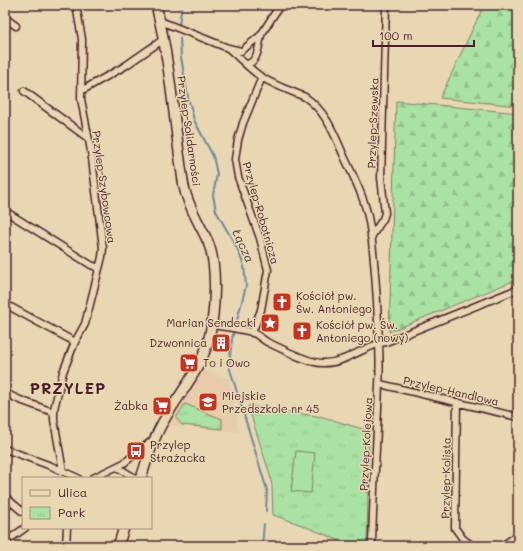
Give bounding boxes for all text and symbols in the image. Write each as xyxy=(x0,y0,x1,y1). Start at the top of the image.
scale bar xyxy=(373,22,474,48)
text: 100 m xyxy=(379,27,413,43)
street label: Przylep-Solidarności xyxy=(174,75,205,187)
street label: Przylep-Szewska xyxy=(363,77,382,169)
street label: Przylep-Szybowcowa xyxy=(89,130,120,244)
street label: Przylep-Robotnicza xyxy=(240,160,283,266)
water label: Łącza xyxy=(229,226,259,265)
place label: Kościół pw. Św. Antoniego xyxy=(296,288,372,316)
church icon: Kościół pw. Św. Antoniego xyxy=(271,291,293,313)
place icon: Marian Sendecki xyxy=(259,312,281,334)
place label: Marian Sendecki xyxy=(166,315,256,330)
place label: Kościół pw. Św. Antoniego (nowy) xyxy=(316,317,408,345)
church icon: Kościół pw. Św. Antoniego (nowy) xyxy=(291,320,313,342)
building icon: Dzwonnica xyxy=(210,332,232,354)
place label: Dzwonnica xyxy=(149,335,207,350)
supermarket icon: To i Owo xyxy=(178,352,200,374)
place label: To i Owo xyxy=(203,355,250,370)
street label: Przylep-Handlowa xyxy=(402,372,500,409)
district label: PRZYLEP xyxy=(30,378,106,398)
place label: Miejskie Przedszkole nr 45 xyxy=(222,388,319,416)
school or university icon: Miejskie Przedszkole nr 45 xyxy=(197,391,219,413)
supermarket icon: Żabka xyxy=(151,395,173,417)
street label: Przylep-Kolejowa xyxy=(356,397,375,491)
place label: Żabka xyxy=(114,398,148,413)
place label: Przylep Strażacka xyxy=(150,437,206,465)
street label: Przylep-Kolista xyxy=(437,437,454,519)
bus stop icon: Przylep Strażacka xyxy=(125,440,147,462)
legend xyxy=(22,477,152,529)
text: Ulica xyxy=(58,484,87,500)
text: Park xyxy=(58,504,85,520)

